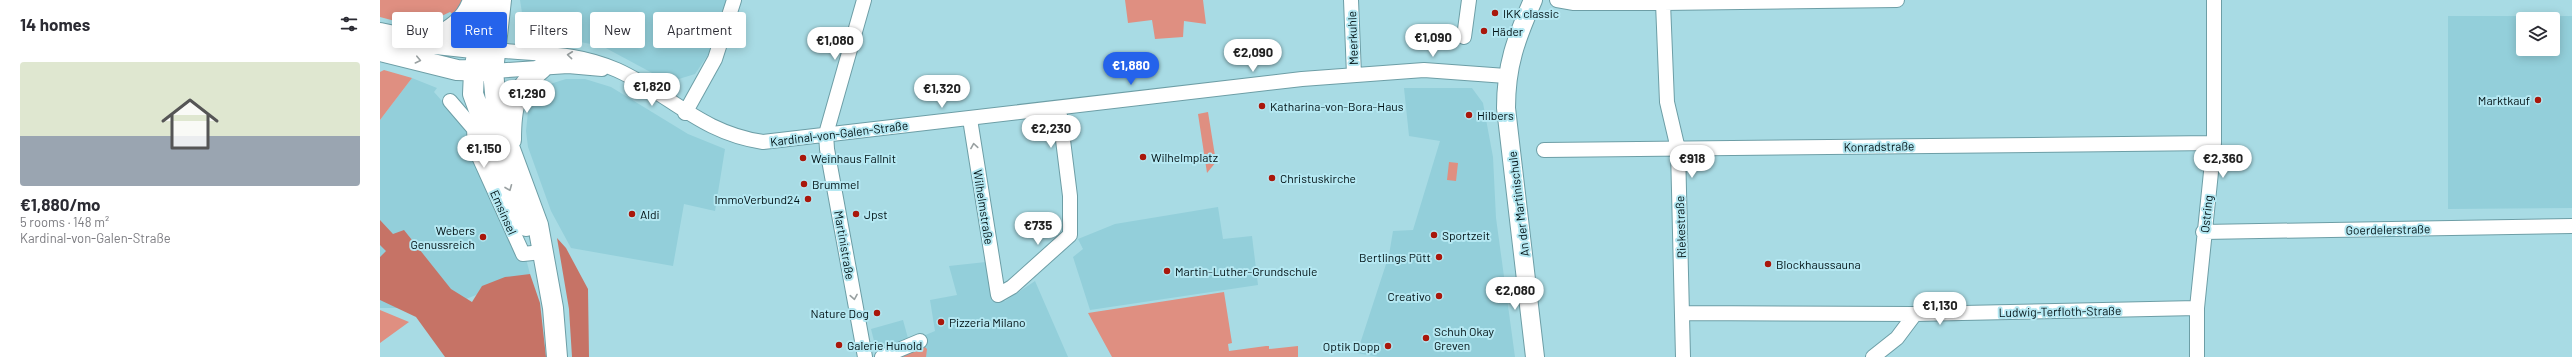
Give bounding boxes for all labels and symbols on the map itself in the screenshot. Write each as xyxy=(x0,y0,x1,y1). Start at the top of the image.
place label: IKK classic xyxy=(1503,6,1559,20)
marker: IKK classic xyxy=(1490,8,1500,18)
street label: Meerkuhle xyxy=(1344,11,1360,65)
pin: €1,090 xyxy=(1400,24,1466,58)
place label: Häder xyxy=(1492,24,1524,38)
marker: Häder xyxy=(1479,26,1489,36)
pin: €1,080 xyxy=(802,27,868,61)
pin: €2,090 xyxy=(1220,39,1286,73)
one-way arrow xyxy=(567,51,573,60)
pin: €1,880 xyxy=(1098,52,1164,86)
one-way arrow xyxy=(415,56,421,64)
pin: €1,820 xyxy=(619,73,685,107)
pin: €1,320 xyxy=(909,75,975,109)
pin: €1,290 xyxy=(494,80,560,114)
place label: Marktkauf xyxy=(2478,93,2530,107)
marker: Marktkauf xyxy=(2533,95,2543,105)
place label: Katharina-von-Bora-Haus xyxy=(1270,99,1404,113)
marker: Katharina-von-Bora-Haus xyxy=(1257,101,1267,111)
place label: Hilbers xyxy=(1477,108,1514,122)
marker: Hilbers xyxy=(1464,110,1474,120)
pin: €2,230 xyxy=(1018,115,1084,149)
street label: Kardinal-von-Galen-Straße xyxy=(769,118,909,148)
pin: €1,150 xyxy=(451,135,517,169)
street label: Konradstraße xyxy=(1843,138,1915,154)
one-way arrow xyxy=(970,143,979,149)
pin: €918 xyxy=(1668,145,1716,179)
pin: €2,360 xyxy=(2190,145,2256,179)
place label: Wilhelmplatz xyxy=(1151,150,1218,164)
street label: An der Martinischule xyxy=(1505,150,1531,258)
place label: Weinhaus Fallnit xyxy=(811,151,896,165)
marker: Wilhelmplatz xyxy=(1138,152,1148,162)
marker: Weinhaus Fallnit xyxy=(798,153,808,163)
street label: Wilhelmstraße xyxy=(971,169,997,245)
place label: Christuskirche xyxy=(1280,171,1356,185)
marker: Christuskirche xyxy=(1267,173,1277,183)
place label: Brummel xyxy=(812,177,859,191)
marker: Brummel xyxy=(799,179,809,189)
one-way arrow xyxy=(504,185,512,192)
street label: Emsinsel xyxy=(488,187,520,237)
place label: ImmoVerbund24 xyxy=(714,192,800,206)
marker: ImmoVerbund24 xyxy=(803,194,813,204)
street label: Ostring xyxy=(2197,194,2215,234)
street label: Riekestraße xyxy=(1672,195,1688,259)
place label: Aldi xyxy=(640,207,660,221)
place label: Jpst xyxy=(864,207,888,221)
marker: Aldi xyxy=(627,209,637,219)
street label: Martinistraße xyxy=(832,209,858,281)
marker: Jpst xyxy=(851,209,861,219)
pin: €735 xyxy=(1014,212,1062,246)
street label: Goerdelerstraße xyxy=(2346,221,2430,237)
place label: Webers Genussreich xyxy=(411,223,475,251)
place label: Sportzeit xyxy=(1442,228,1490,242)
marker: Sportzeit xyxy=(1429,230,1439,240)
marker: Webers Genussreich xyxy=(478,232,488,242)
place label: Bertlings Pütt xyxy=(1359,250,1431,264)
marker: Bertlings Pütt xyxy=(1434,252,1444,262)
place label: Blockhaussauna xyxy=(1776,257,1861,271)
marker: Blockhaussauna xyxy=(1763,259,1773,269)
place label: Martin-Luther-Grundschule xyxy=(1175,264,1317,278)
marker: Martin-Luther-Grundschule xyxy=(1162,266,1172,276)
pin: €2,080 xyxy=(1482,277,1548,311)
place label: Creativo xyxy=(1388,289,1431,303)
marker: Creativo xyxy=(1434,291,1444,301)
pin: €1,130 xyxy=(1907,292,1973,326)
one-way arrow xyxy=(849,294,858,300)
street label: Ludwig-Terfloth-Straße xyxy=(1999,303,2121,319)
place label: Nature Dog xyxy=(811,306,869,320)
marker: Nature Dog xyxy=(872,308,882,318)
place label: Pizzeria Milano xyxy=(949,315,1026,329)
marker: Pizzeria Milano xyxy=(936,317,946,327)
place label: Schuh Okay Greven xyxy=(1434,324,1494,352)
marker: Schuh Okay Greven xyxy=(1421,333,1431,343)
place label: Galerie Hunold xyxy=(847,338,922,352)
place label: Optik Dopp xyxy=(1323,339,1380,353)
marker: Galerie Hunold xyxy=(834,340,844,350)
marker: Optik Dopp xyxy=(1383,341,1393,351)

